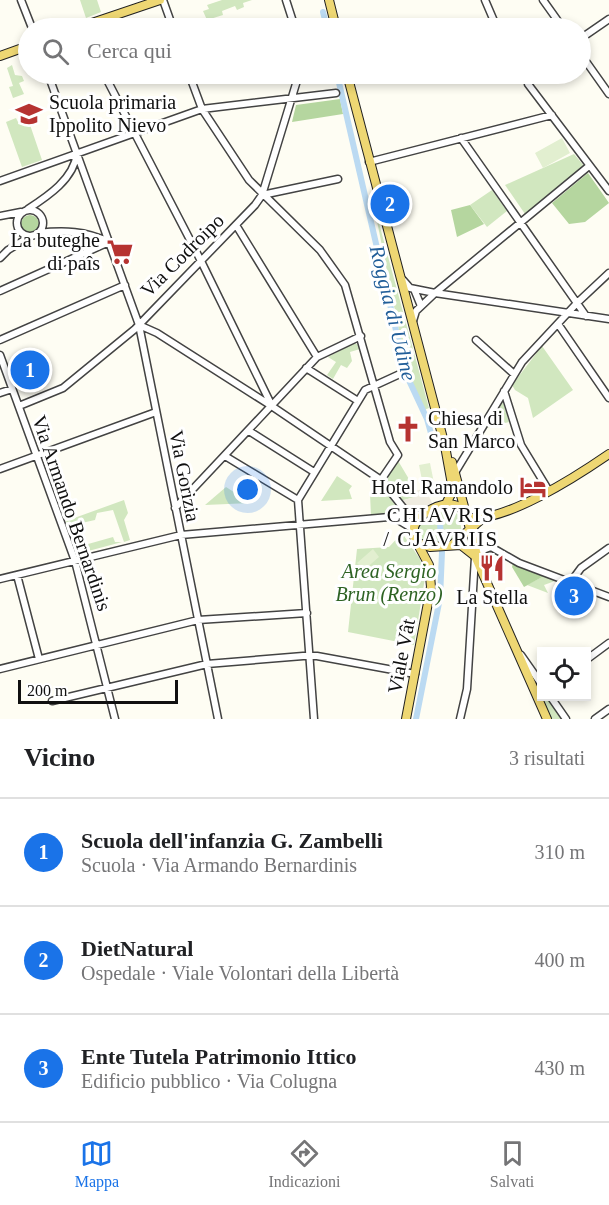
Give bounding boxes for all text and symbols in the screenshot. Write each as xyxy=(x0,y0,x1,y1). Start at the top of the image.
search box xyxy=(18,18,591,84)
icon: search xyxy=(39,35,72,68)
text: Cerca qui xyxy=(87,38,172,63)
place label: Scuola primaria Ippolito Nievo xyxy=(49,91,176,137)
school or university icon: Scuola primaria Ippolito Nievo xyxy=(14,99,44,129)
pin: 2 xyxy=(370,182,410,226)
street label: Via Codroipo xyxy=(136,209,229,302)
place label: La buteghe di paîs xyxy=(11,229,100,275)
supermarket icon: La buteghe di paîs xyxy=(105,237,135,267)
water label: Roggia di Udine xyxy=(364,242,421,383)
pin: 1 xyxy=(10,348,50,392)
place label: Chiesa di San Marco xyxy=(428,407,515,452)
street label: Via Armando Bernardinis xyxy=(28,412,116,614)
church icon: Chiesa di San Marco xyxy=(393,414,423,444)
street label: Via Gorizia xyxy=(165,428,205,524)
hotel icon: Hotel Ramandolo xyxy=(518,472,548,502)
your location xyxy=(233,475,262,504)
place label: Hotel Ramandolo xyxy=(371,476,513,498)
district label: CHIAVRIS / CJAVRIIS xyxy=(383,503,499,551)
restaurant icon: La Stella xyxy=(477,553,507,583)
park label: Area Sergio Brun (Renzo) xyxy=(335,560,443,606)
pin: 3 xyxy=(554,574,594,618)
place label: La Stella xyxy=(456,586,528,608)
street label: Viale Vât xyxy=(383,616,419,695)
map controls xyxy=(537,647,591,701)
button: locate xyxy=(537,647,591,701)
scale bar xyxy=(18,677,178,704)
text: 200 m xyxy=(27,682,67,699)
text: Vicino xyxy=(24,743,95,772)
text: 3 risultati xyxy=(509,747,585,769)
text: Scuola dell'infanzia G. Zambelli xyxy=(81,828,383,853)
text: 1 xyxy=(39,841,49,863)
text: 310 m xyxy=(534,841,585,863)
text: Scuola · Via Armando Bernardinis xyxy=(81,854,357,876)
text: DietNatural xyxy=(81,936,193,961)
text: 2 xyxy=(39,949,49,971)
text: 400 m xyxy=(534,949,585,971)
text: Ospedale · Viale Volontari della Libertà xyxy=(81,962,399,984)
text: Ente Tutela Patrimonio Ittico xyxy=(81,1044,357,1069)
text: 3 xyxy=(39,1057,49,1079)
text: 430 m xyxy=(534,1057,585,1079)
text: Edificio pubblico · Via Colugna xyxy=(81,1070,337,1092)
tab: Mappa xyxy=(75,1137,119,1191)
tab: Indicazioni xyxy=(269,1137,340,1191)
tab: Salvati xyxy=(490,1137,534,1191)

